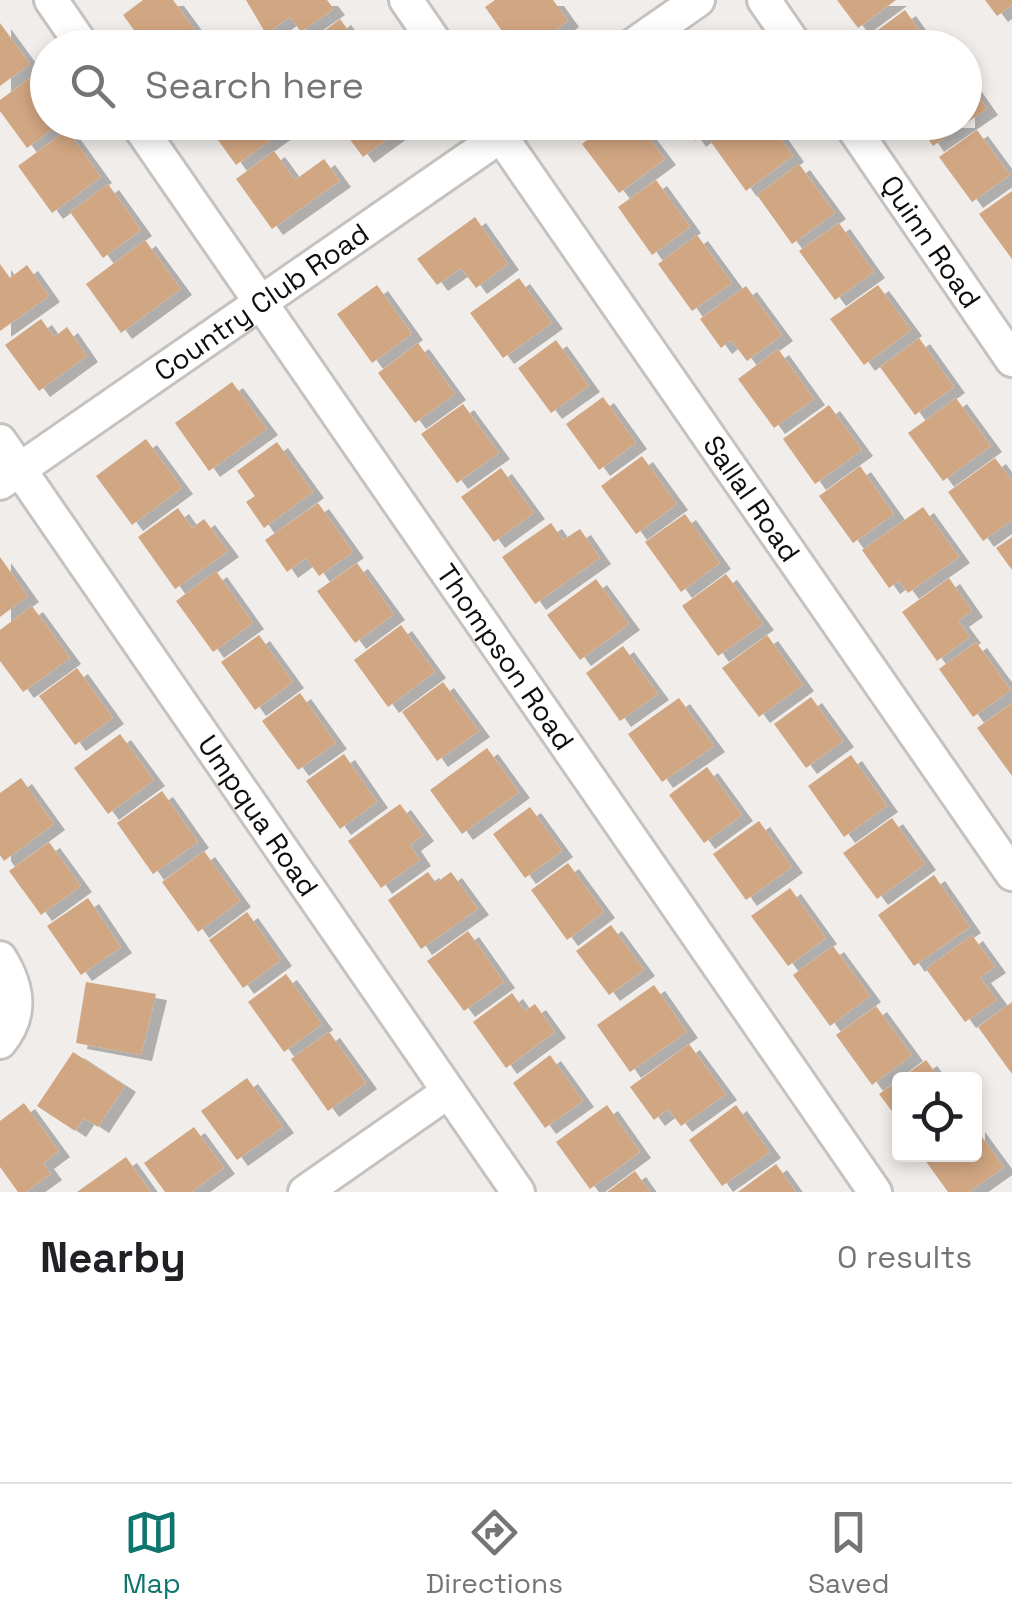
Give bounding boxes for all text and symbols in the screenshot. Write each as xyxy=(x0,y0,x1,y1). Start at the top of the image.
search box xyxy=(30,30,982,140)
icon: search xyxy=(65,58,120,113)
text: Search here xyxy=(145,61,364,109)
street label: Quinn Road xyxy=(873,168,989,315)
street label: Country Club Road xyxy=(147,215,376,389)
street label: Sallal Road xyxy=(695,428,808,569)
street label: Thompson Road xyxy=(429,557,582,757)
street label: Umpqua Road xyxy=(190,728,327,903)
map controls xyxy=(892,1072,982,1162)
button: locate xyxy=(892,1072,982,1162)
text: Nearby xyxy=(40,1231,186,1284)
text: 0 results xyxy=(837,1237,972,1277)
tab: Map xyxy=(122,1505,181,1601)
tab: Directions xyxy=(426,1505,563,1601)
tab: Saved xyxy=(808,1505,890,1601)

